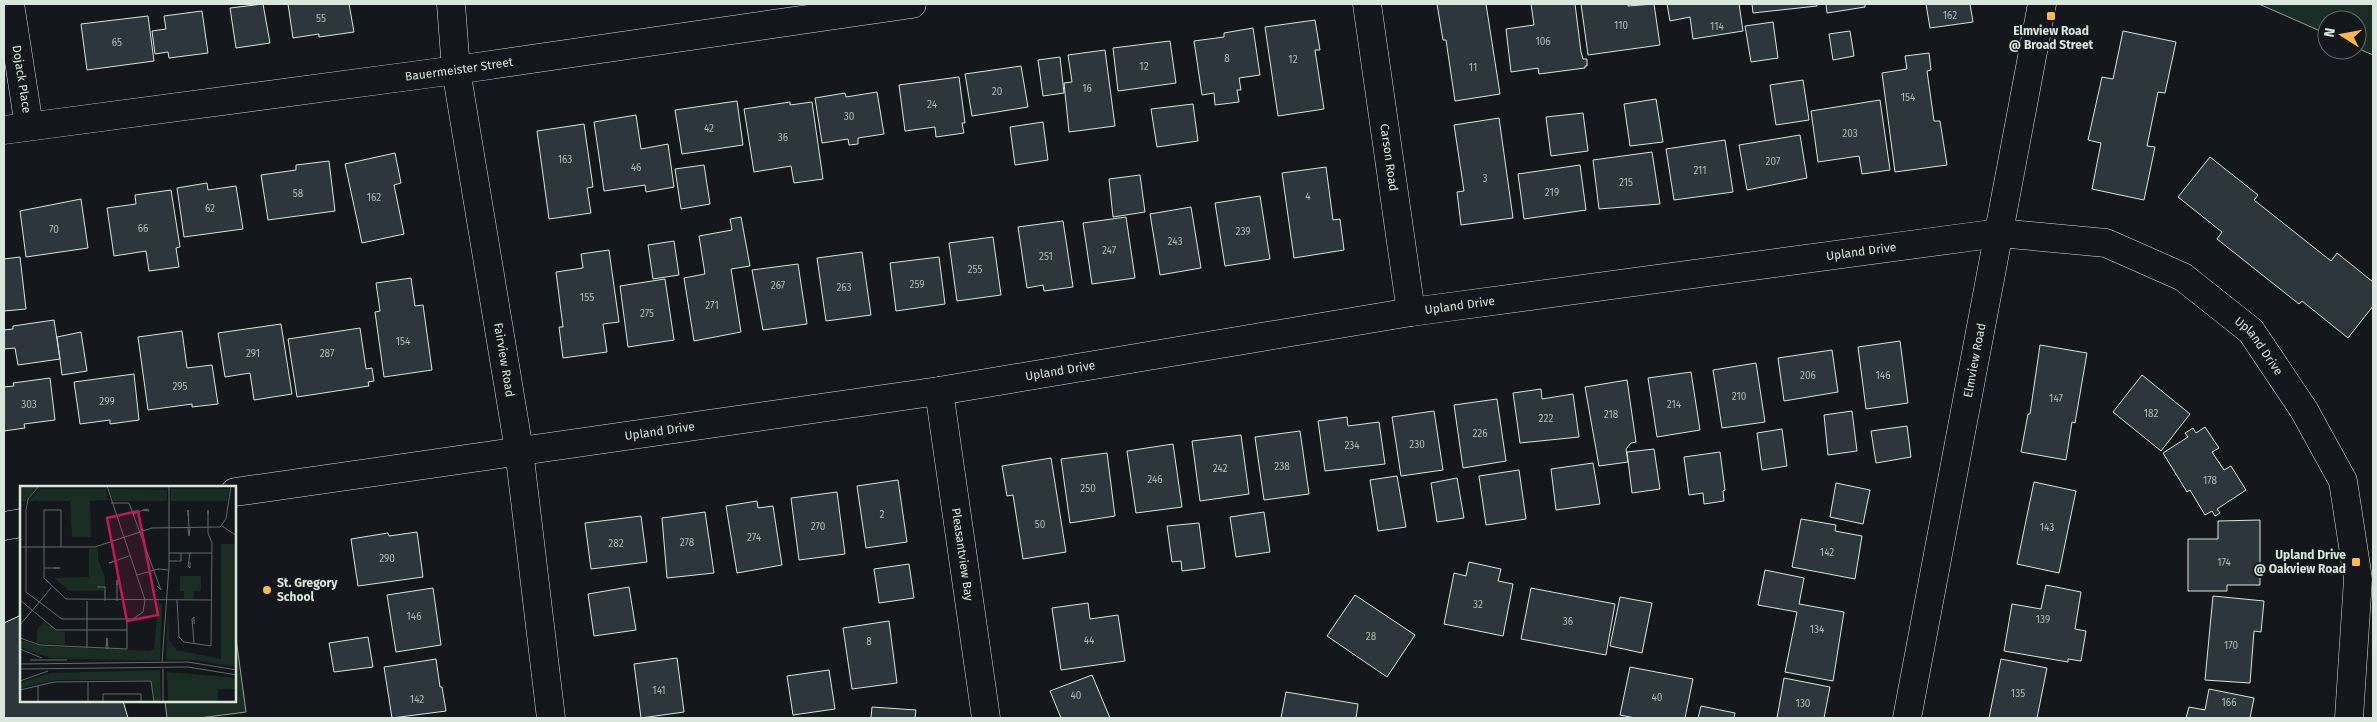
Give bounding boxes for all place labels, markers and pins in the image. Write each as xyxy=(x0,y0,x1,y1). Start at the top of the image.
marker: Elmview Road @ Broad Street xyxy=(2045,10,2057,22)
place label: Elmview Road @ Broad Street xyxy=(2009,24,2094,52)
place label: Upland Drive @ Oakview Road xyxy=(2254,548,2346,576)
marker: Upland Drive @ Oakview Road xyxy=(2350,556,2362,568)
place label: St. Gregory School xyxy=(277,576,338,604)
marker: St. Gregory School xyxy=(261,584,273,596)

